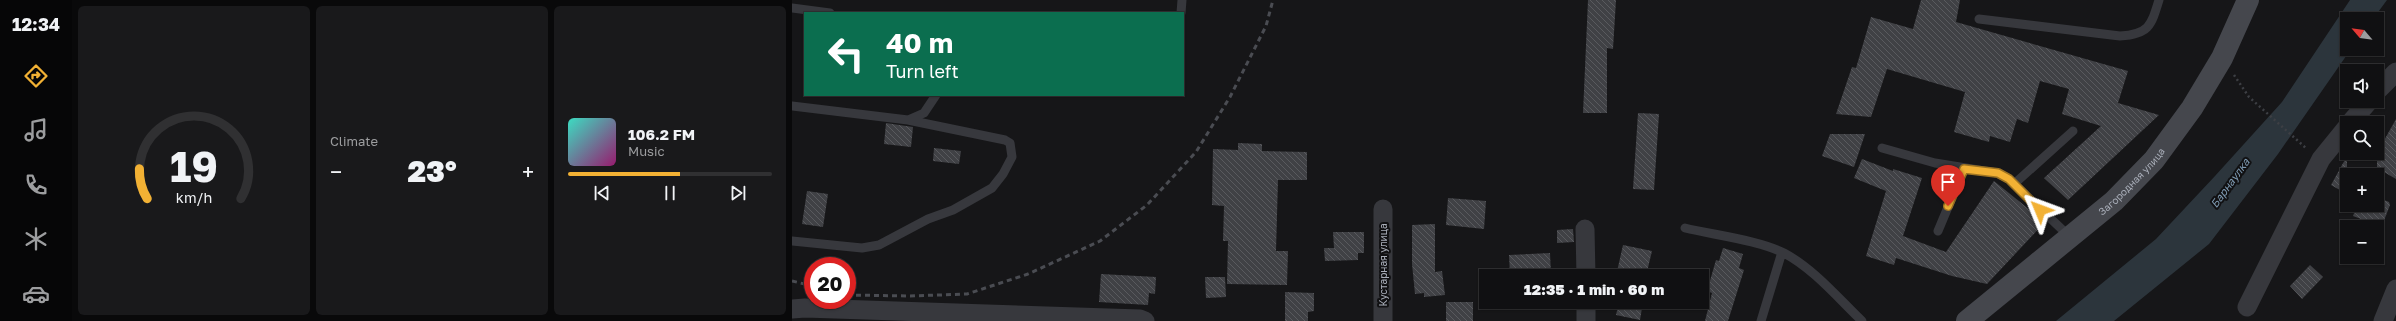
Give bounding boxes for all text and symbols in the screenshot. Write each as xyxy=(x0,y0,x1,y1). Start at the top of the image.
north arrow xyxy=(2340,12,2384,56)
map controls xyxy=(2340,12,2384,264)
text: 12:34 xyxy=(12,13,60,35)
text: 40 m xyxy=(886,26,953,59)
icon: left xyxy=(820,28,872,80)
text: Turn left xyxy=(886,60,959,82)
icon: directions xyxy=(22,62,50,90)
button: sound xyxy=(2340,64,2384,108)
icon: music xyxy=(22,116,50,144)
button: search xyxy=(2340,116,2384,160)
text: 106.2 FM xyxy=(628,125,695,143)
text: Climate xyxy=(330,133,378,149)
text: 19 xyxy=(170,140,218,190)
text: Music xyxy=(628,143,665,159)
street label: Загородная улица xyxy=(2096,145,2167,218)
text: 23° xyxy=(407,153,457,189)
water label: Барнаулка xyxy=(2207,155,2253,211)
text: − xyxy=(330,158,342,185)
text: + xyxy=(522,158,534,185)
pin xyxy=(1931,165,1965,206)
button: + xyxy=(2340,168,2384,212)
icon: phone xyxy=(22,171,50,199)
icon: arrive xyxy=(1937,171,1959,193)
icon: previous xyxy=(591,182,613,204)
icon: pause xyxy=(659,182,681,204)
icon: next xyxy=(727,182,749,204)
text: km/h xyxy=(176,188,212,205)
position arrow xyxy=(2019,189,2061,231)
button: − xyxy=(2340,220,2384,264)
street label: Кустарная улица xyxy=(1377,223,1389,307)
icon: climate xyxy=(22,225,50,253)
speed limit sign: 20 xyxy=(804,257,856,309)
icon: car xyxy=(22,280,50,308)
text: 12:35 · 1 min · 60 m xyxy=(1524,280,1664,298)

